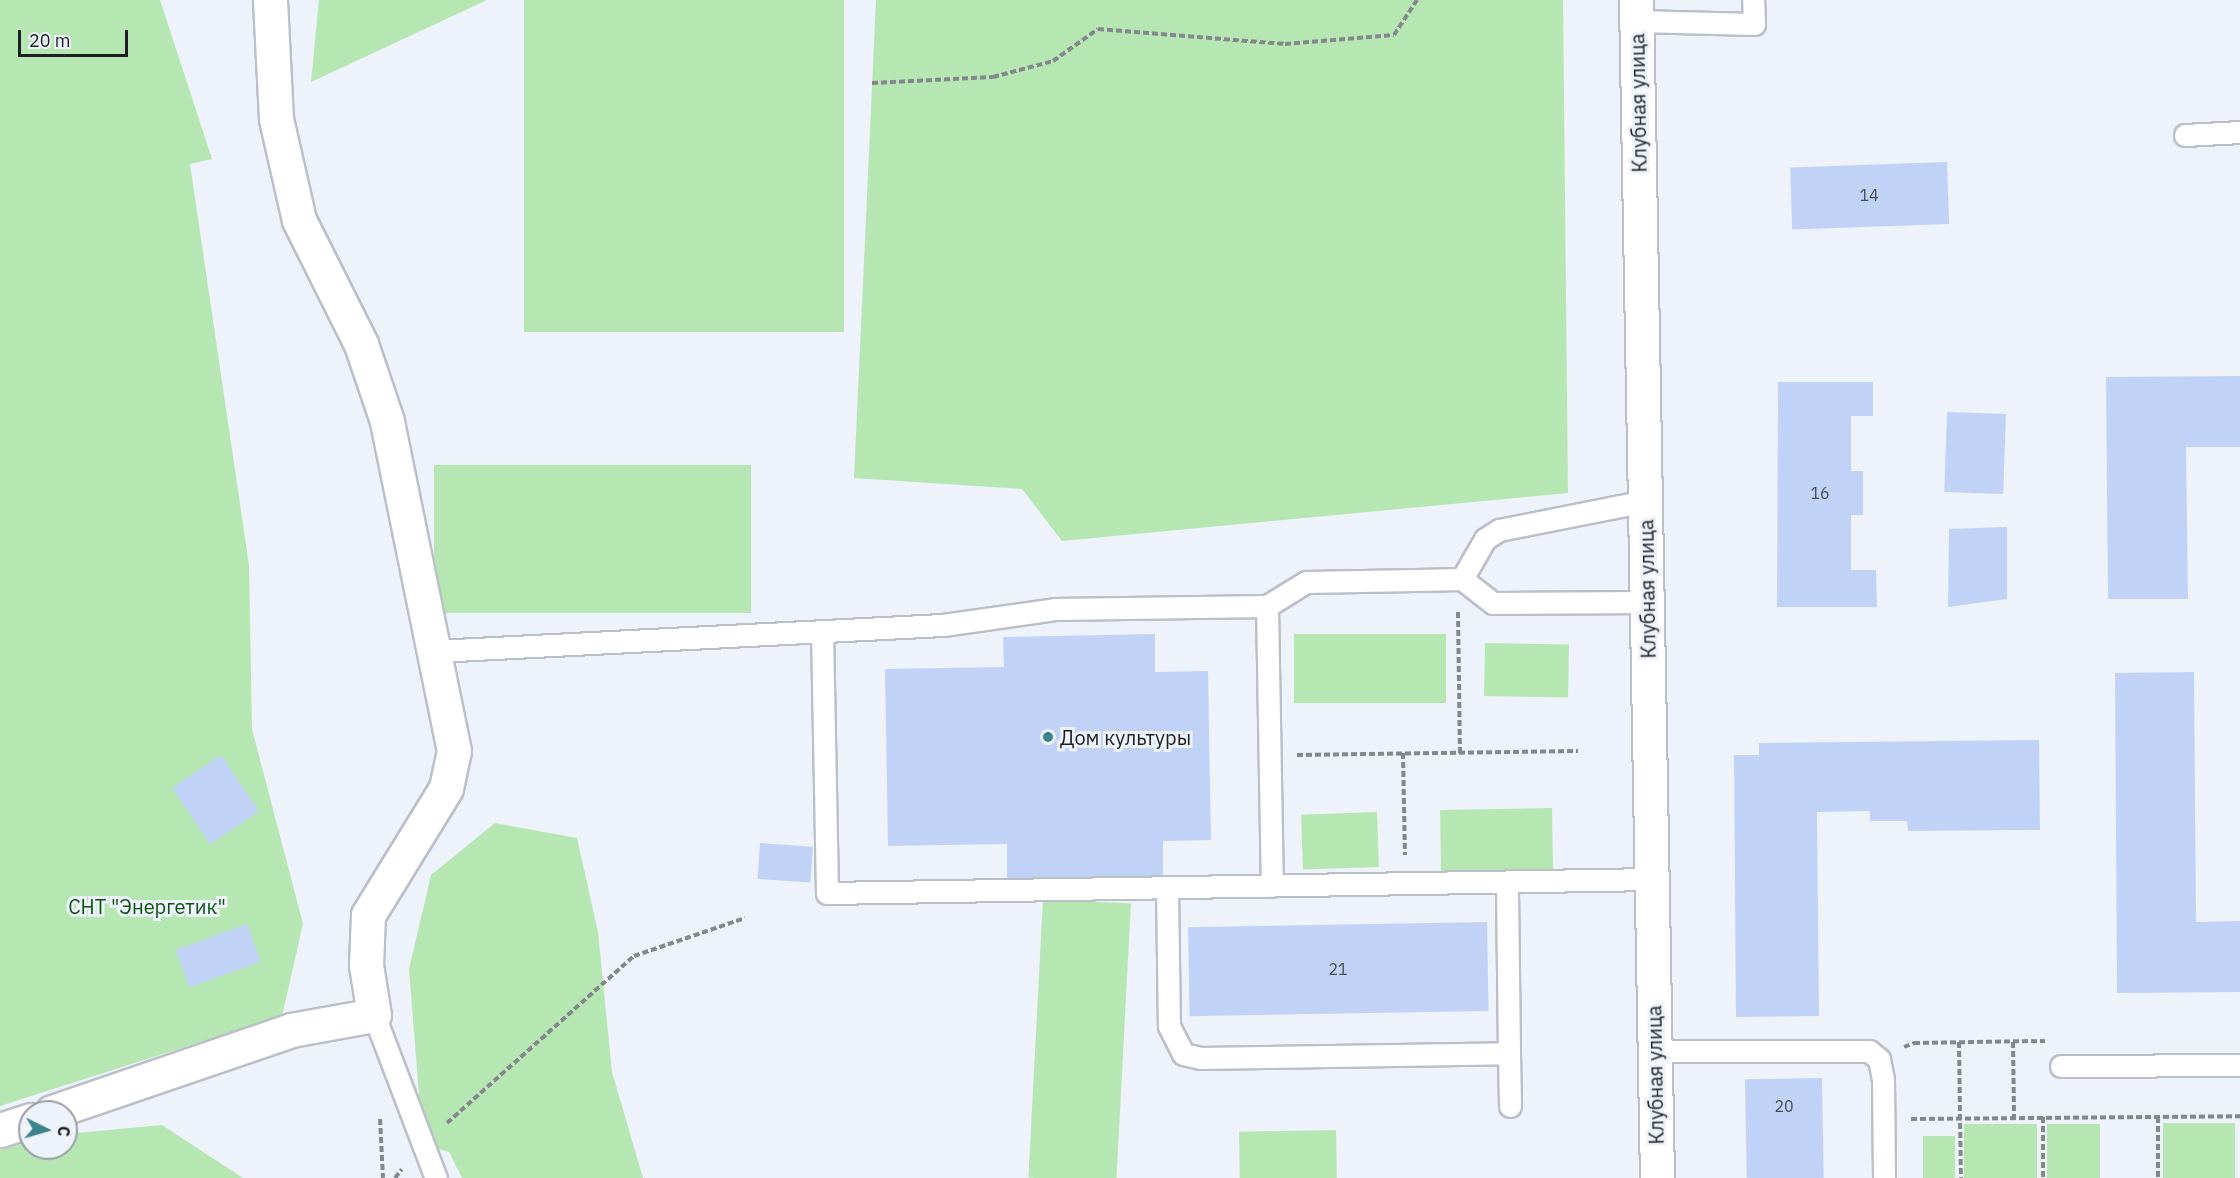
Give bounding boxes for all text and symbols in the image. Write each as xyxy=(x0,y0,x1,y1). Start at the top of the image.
scale bar xyxy=(21,18,130,56)
text: 20 m xyxy=(29,29,71,52)
street label: Клубная улица xyxy=(1625,33,1651,173)
house number: 14 xyxy=(1859,185,1879,205)
house number: 16 xyxy=(1810,483,1830,503)
street label: Клубная улица xyxy=(1634,519,1660,659)
place label: Дом культуры xyxy=(1060,725,1191,749)
marker: Дом культуры xyxy=(1041,730,1055,744)
park label: СНТ "Энергетик" xyxy=(68,894,226,918)
house number: 21 xyxy=(1328,959,1348,979)
street label: Клубная улица xyxy=(1642,1005,1668,1145)
house number: 20 xyxy=(1774,1096,1794,1116)
north arrow xyxy=(18,1100,78,1160)
text: С xyxy=(54,1125,74,1137)

